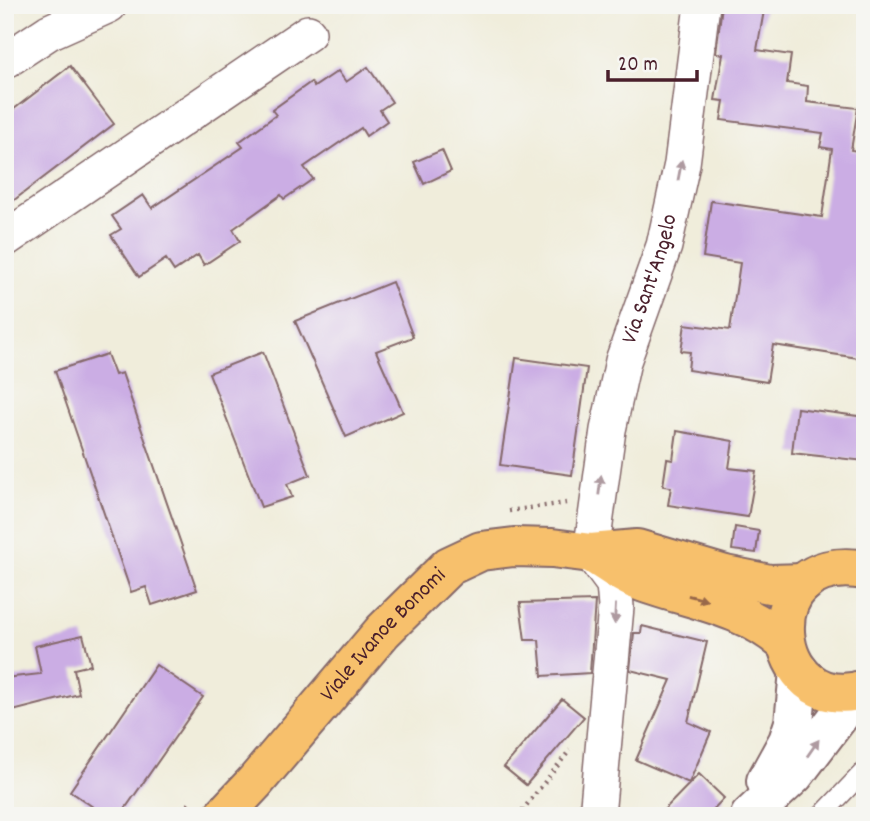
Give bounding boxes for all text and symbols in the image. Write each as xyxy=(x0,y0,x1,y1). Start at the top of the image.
scale bar xyxy=(608,38,697,82)
text: 20 m xyxy=(618,51,658,81)
one-way arrow xyxy=(675,159,686,181)
street label: Via Sant'Angelo xyxy=(614,211,687,349)
one-way arrow xyxy=(595,474,606,496)
street label: Viale Ivanoe Bonomi xyxy=(313,560,454,710)
one-way arrow xyxy=(688,593,710,604)
one-way arrow xyxy=(609,603,620,625)
one-way arrow xyxy=(806,739,820,757)

